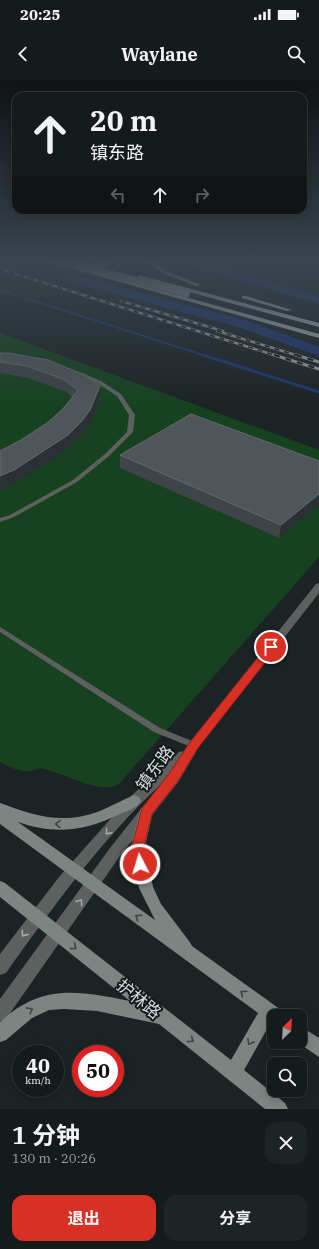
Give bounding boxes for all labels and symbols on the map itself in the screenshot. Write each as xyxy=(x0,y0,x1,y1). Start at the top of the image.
pin xyxy=(254,630,288,664)
street label: 镇东路 xyxy=(131,741,179,795)
one-way arrow xyxy=(55,819,61,828)
one-way arrow xyxy=(105,827,112,835)
position arrow xyxy=(119,843,161,885)
one-way arrow xyxy=(75,899,82,906)
one-way arrow xyxy=(135,914,142,922)
one-way arrow xyxy=(21,930,29,937)
one-way arrow xyxy=(70,942,77,949)
street label: 护林路 xyxy=(112,974,166,1024)
one-way arrow xyxy=(241,991,248,998)
one-way arrow xyxy=(26,1007,33,1014)
north arrow xyxy=(267,1009,307,1049)
one-way arrow xyxy=(187,1035,194,1042)
one-way arrow xyxy=(248,1038,255,1045)
speed limit sign: 50 xyxy=(72,1045,124,1097)

